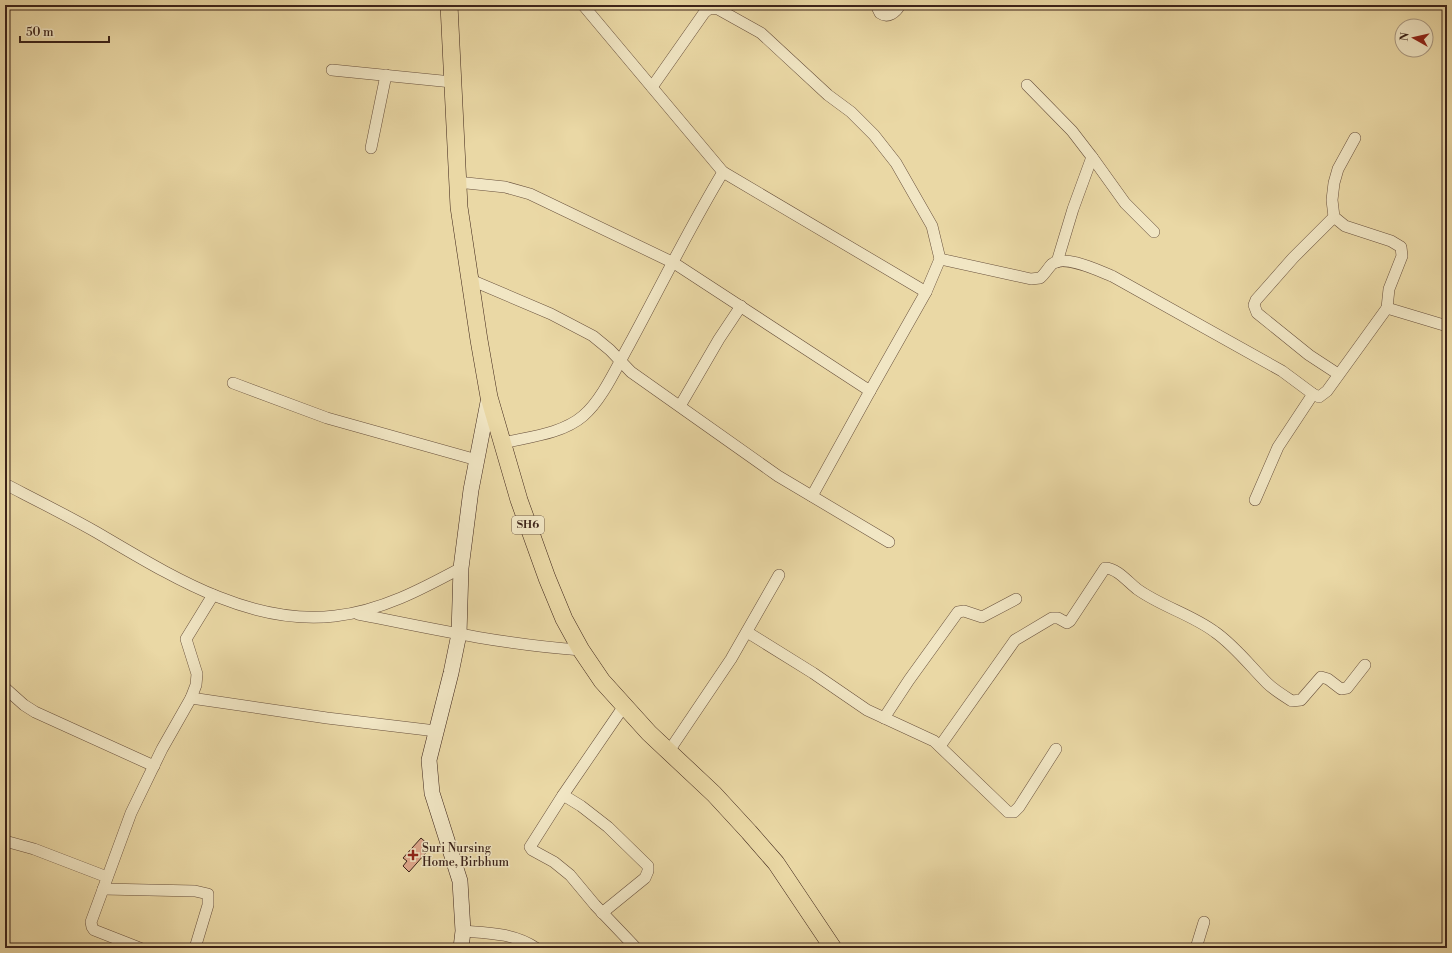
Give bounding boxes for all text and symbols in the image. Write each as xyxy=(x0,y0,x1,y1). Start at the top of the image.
scale bar xyxy=(20,18,109,44)
north arrow xyxy=(1394,18,1434,58)
text: 50 m xyxy=(26,25,54,40)
text: N xyxy=(1398,31,1413,42)
road number: SH6 xyxy=(512,516,544,534)
place label: Suri Nursing Home, Birbhum xyxy=(422,841,510,870)
marker: Suri Nursing Home, Birbhum xyxy=(407,849,419,861)

